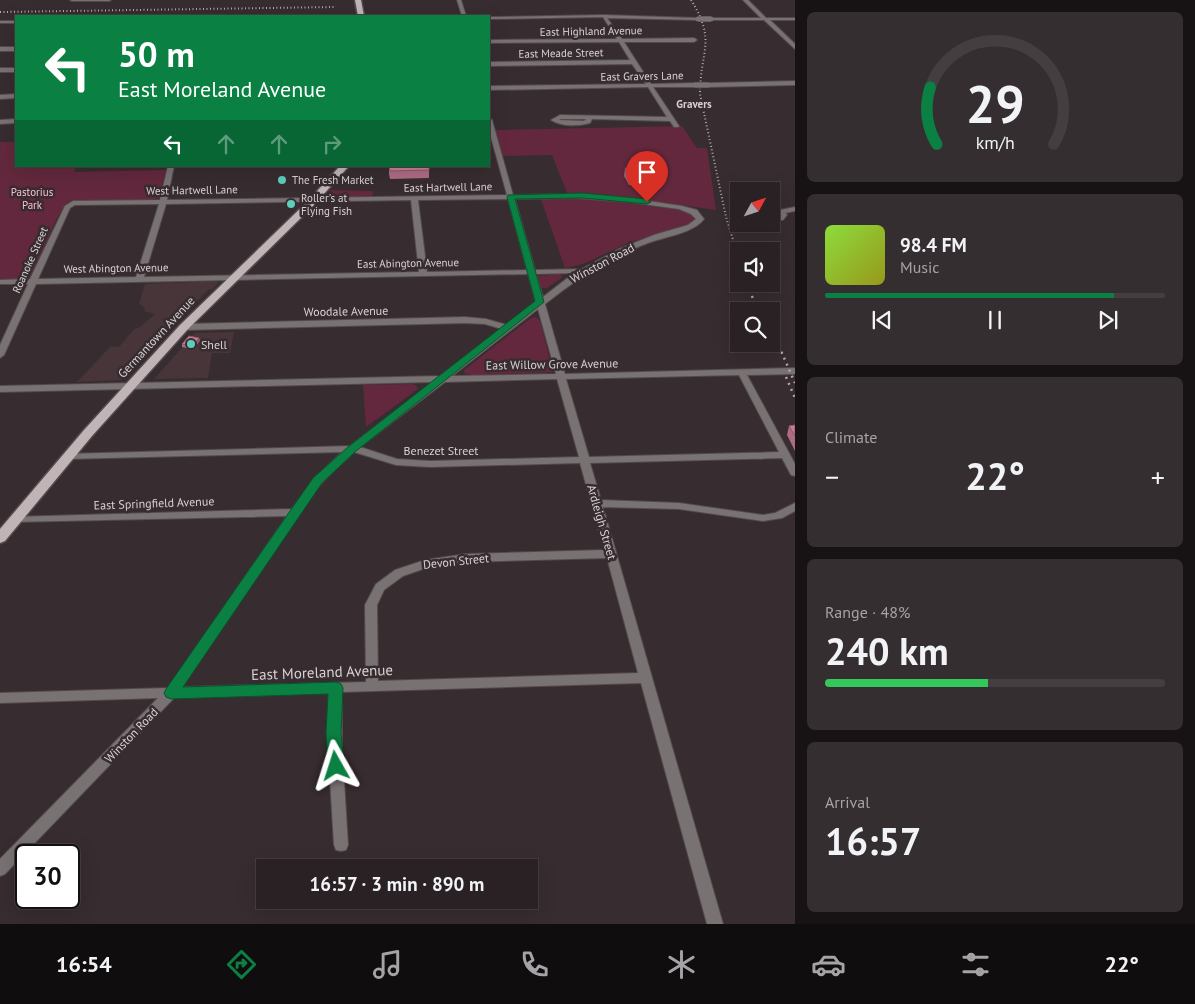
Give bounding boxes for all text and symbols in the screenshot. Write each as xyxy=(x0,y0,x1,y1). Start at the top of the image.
street label: East Highland Avenue xyxy=(540,23,643,39)
text: 50 m xyxy=(118,31,195,77)
icon: left xyxy=(35,35,100,100)
street label: East Meade Street xyxy=(518,45,604,61)
street label: East Gravers Lane xyxy=(600,68,684,84)
text: 29 xyxy=(966,70,1024,137)
text: East Moreland Avenue xyxy=(118,75,326,103)
district label: Gravers xyxy=(676,97,712,111)
icon: left xyxy=(159,130,187,158)
icon: ahead xyxy=(212,130,240,158)
icon: ahead xyxy=(265,130,293,158)
icon: right xyxy=(318,130,346,158)
text: km/h xyxy=(975,131,1015,154)
pin xyxy=(626,151,668,202)
icon: arrive xyxy=(633,158,661,186)
place label: The Fresh Market xyxy=(292,173,374,187)
marker: The Fresh Market xyxy=(276,174,288,186)
street label: East Hartwell Lane xyxy=(404,179,493,195)
street label: West Hartwell Lane xyxy=(146,182,238,198)
north arrow xyxy=(730,182,780,232)
map controls xyxy=(730,182,780,352)
park label: Pastorius Park xyxy=(11,185,54,212)
place label: Roller's at Flying Fish xyxy=(301,191,352,218)
marker: Roller's at Flying Fish xyxy=(285,198,297,210)
street label: Roanoke Street xyxy=(9,224,51,295)
text: 98.4 FM xyxy=(900,233,967,257)
street label: Winston Road xyxy=(567,240,637,286)
button: sound xyxy=(730,242,780,292)
street label: East Abington Avenue xyxy=(357,255,460,271)
text: Music xyxy=(900,257,940,277)
street label: West Abington Avenue xyxy=(63,260,169,276)
street label: Germantown Avenue xyxy=(114,293,198,381)
button: search xyxy=(730,302,780,352)
street label: Woodale Avenue xyxy=(304,303,388,319)
icon: previous xyxy=(868,306,896,334)
icon: pause xyxy=(981,306,1009,334)
icon: next xyxy=(1094,306,1122,334)
place label: Shell xyxy=(201,337,228,352)
marker: Shell xyxy=(185,338,197,350)
street label: East Willow Grove Avenue xyxy=(486,355,618,373)
text: Climate xyxy=(825,427,877,447)
street label: Benezet Street xyxy=(404,443,478,458)
text: 22° xyxy=(965,451,1025,500)
text: − xyxy=(825,458,839,495)
text: + xyxy=(1151,458,1165,495)
street label: Ardleigh Street xyxy=(584,483,620,561)
street label: East Springfield Avenue xyxy=(93,493,215,513)
street label: Devon Street xyxy=(422,550,490,572)
text: Range · 48% xyxy=(825,602,910,622)
text: 240 km xyxy=(825,626,949,675)
street label: East Moreland Avenue xyxy=(251,660,393,684)
street label: Winston Road xyxy=(101,705,161,765)
position arrow xyxy=(309,739,361,791)
text: Arrival xyxy=(825,792,870,812)
text: 16:57 xyxy=(825,816,921,865)
speed limit sign: 30 xyxy=(15,844,80,909)
text: 16:57 · 3 min · 890 m xyxy=(310,872,484,896)
icon: directions xyxy=(224,947,259,982)
icon: music xyxy=(370,947,405,982)
icon: phone xyxy=(517,947,552,982)
icon: climate xyxy=(664,947,699,982)
icon: car xyxy=(811,947,846,982)
icon: filters xyxy=(958,947,993,982)
text: 16:54 xyxy=(56,950,112,978)
text: 22° xyxy=(1104,950,1139,978)

